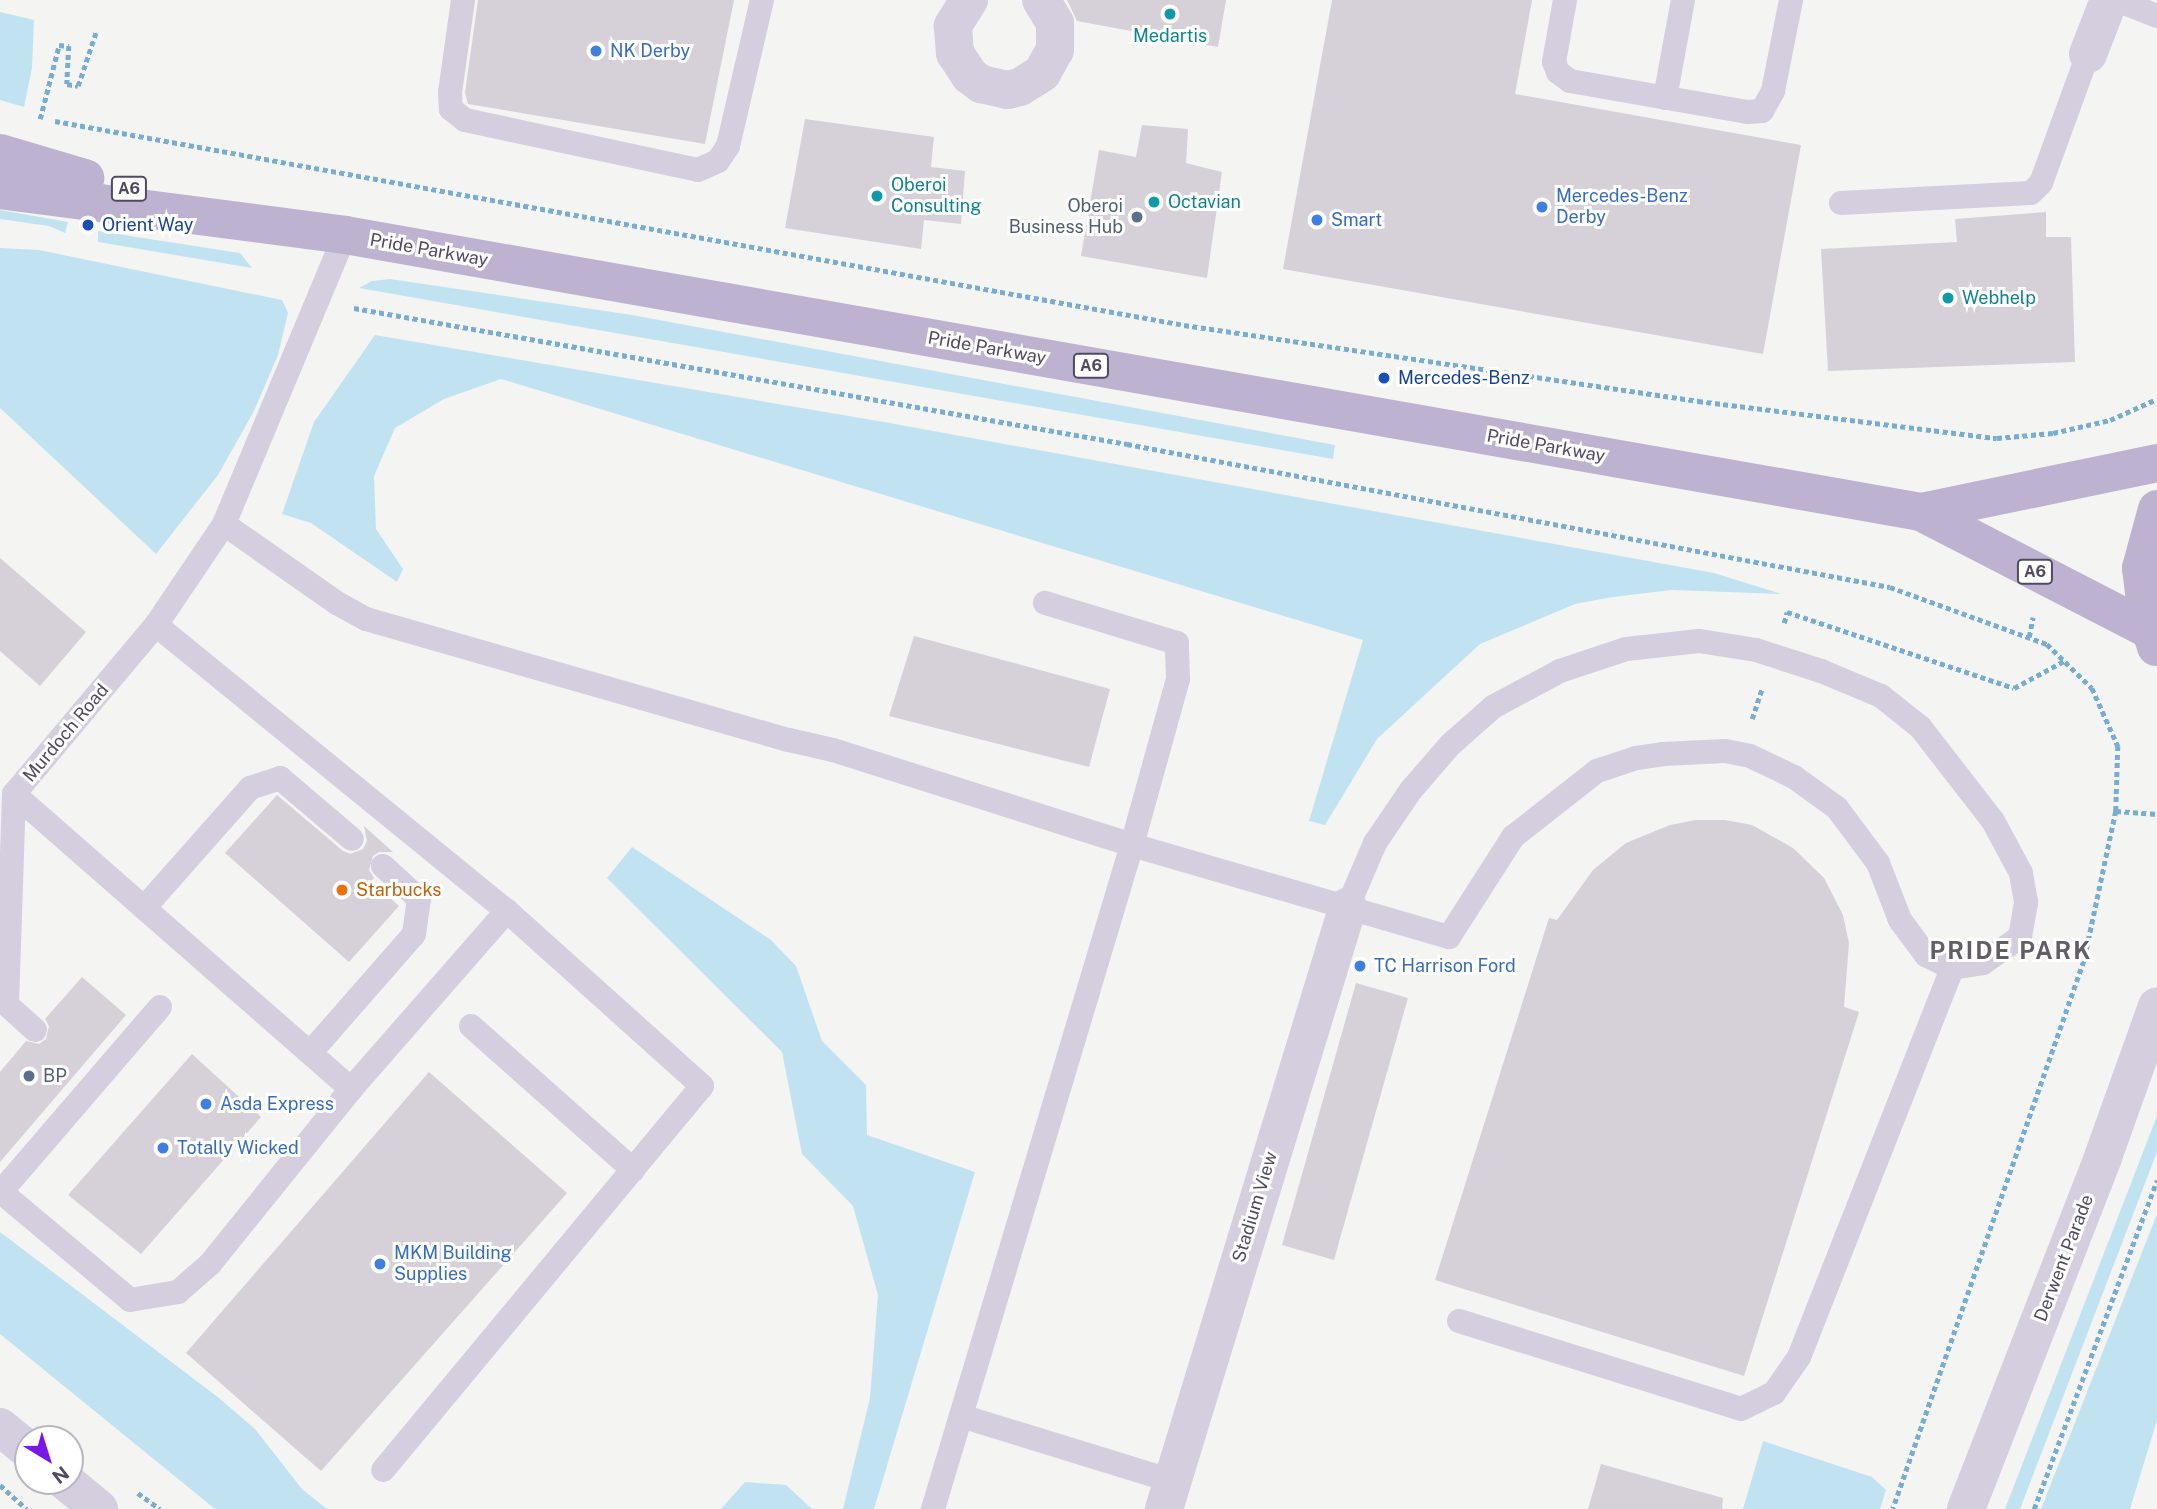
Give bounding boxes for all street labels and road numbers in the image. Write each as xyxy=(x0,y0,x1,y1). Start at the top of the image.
road number: A6 xyxy=(110,176,148,202)
street label: Pride Parkway xyxy=(368,229,490,271)
street label: Pride Parkway xyxy=(926,327,1048,369)
road number: A6 xyxy=(1072,354,1110,378)
street label: Pride Parkway xyxy=(1485,425,1607,467)
road number: A6 xyxy=(2016,559,2054,584)
street label: Murdoch Road xyxy=(19,680,113,786)
street label: Stadium View xyxy=(1228,1149,1282,1265)
street label: Derwent Parade xyxy=(2030,1191,2098,1325)

